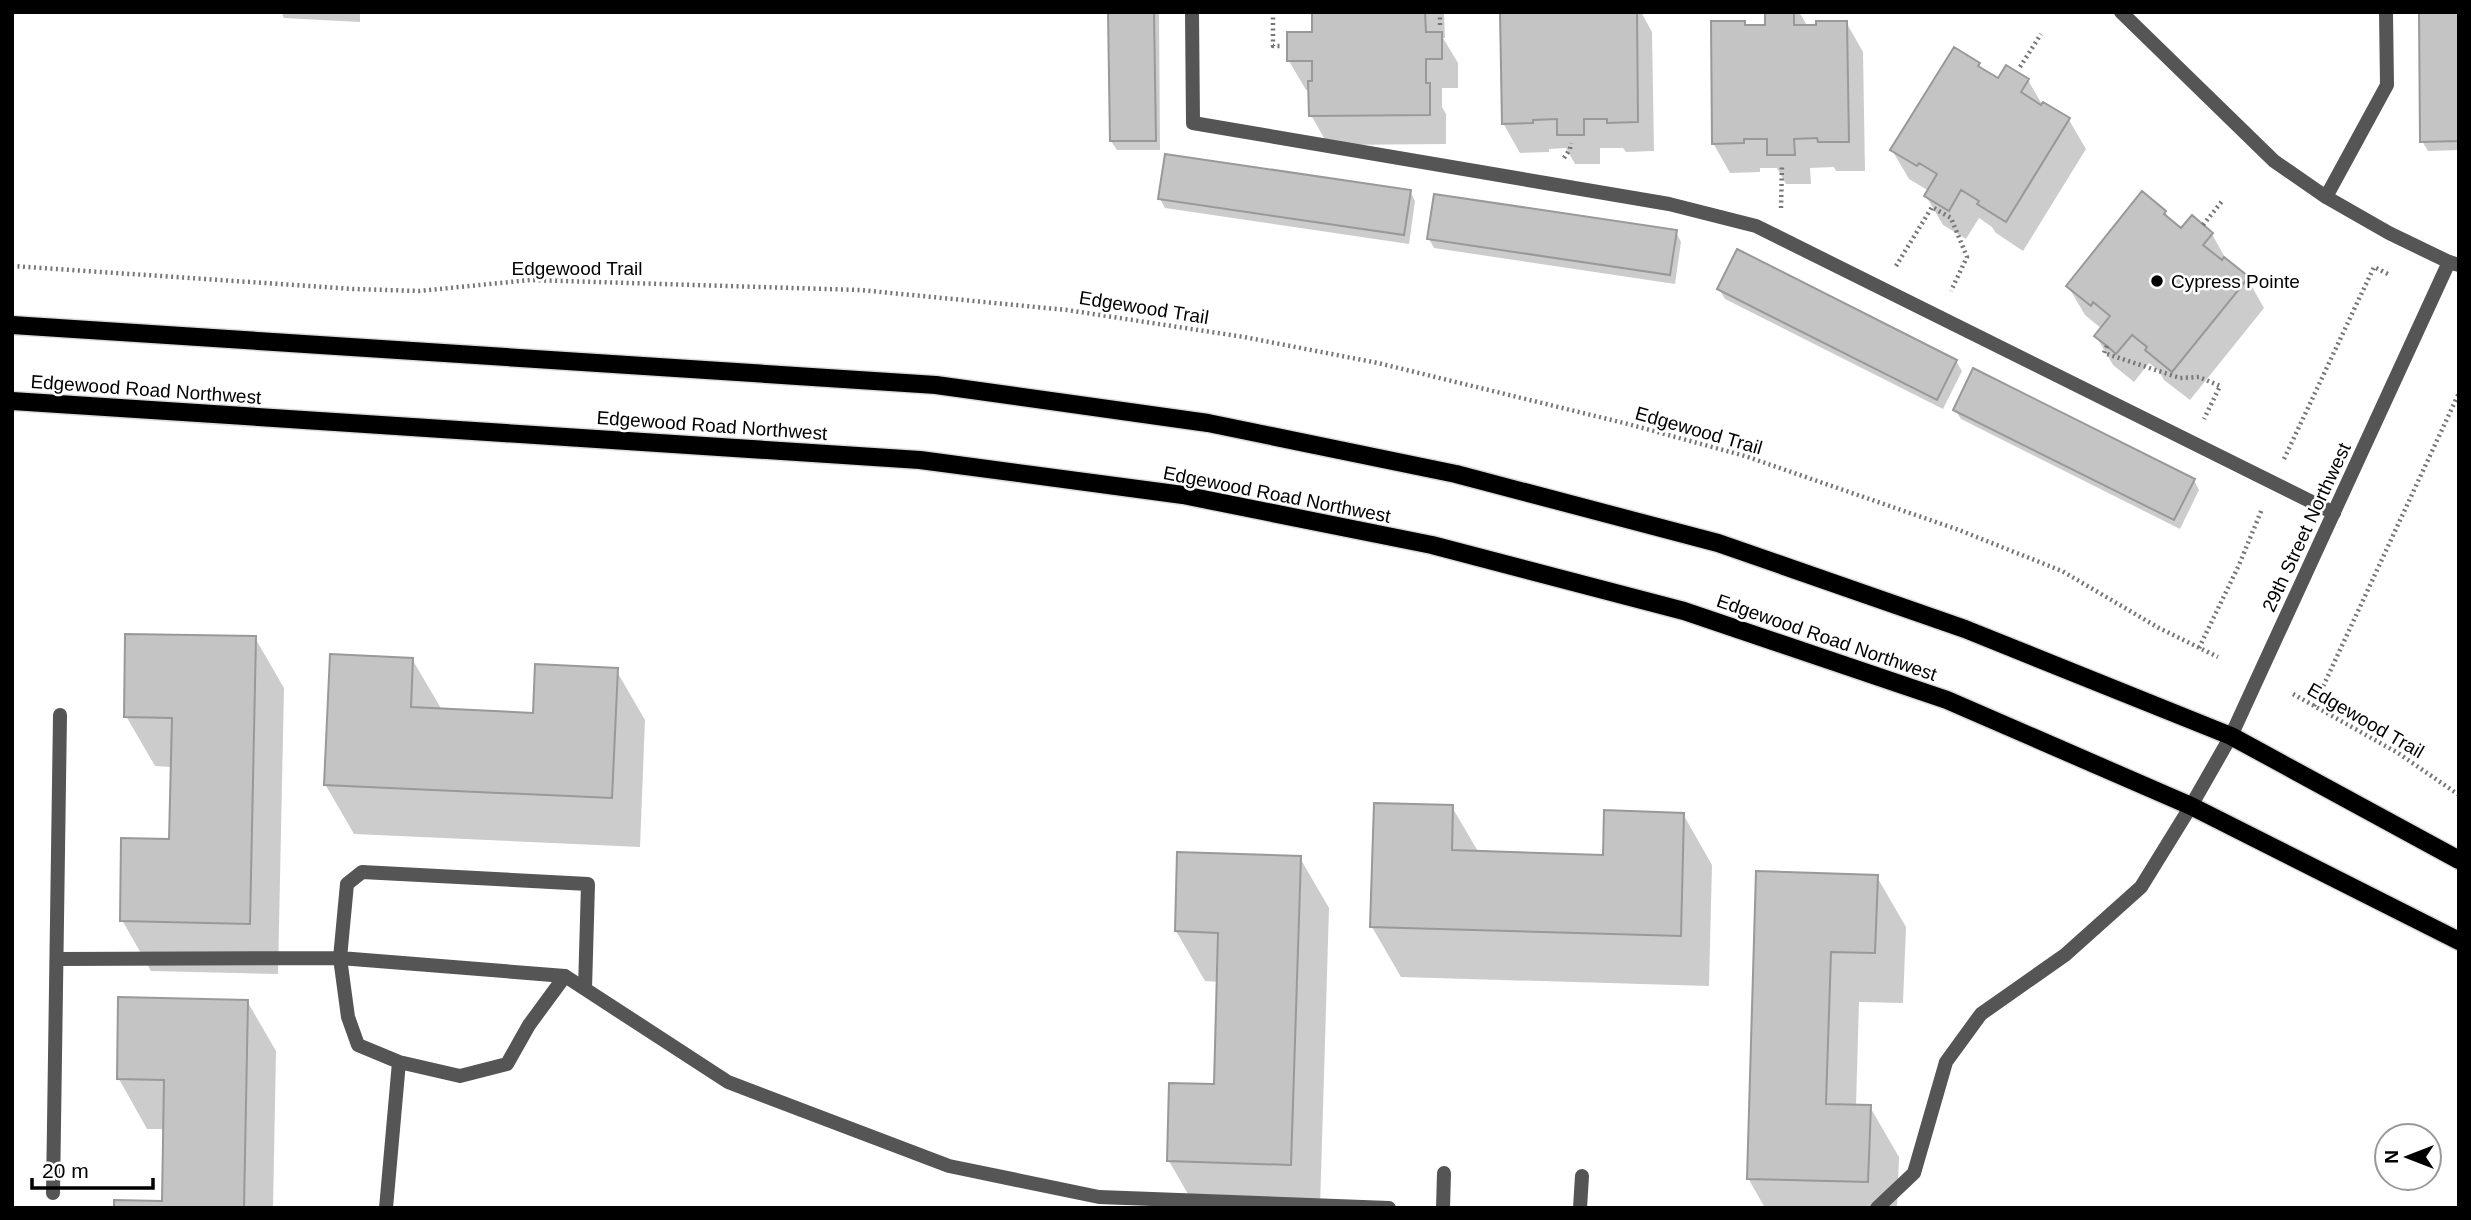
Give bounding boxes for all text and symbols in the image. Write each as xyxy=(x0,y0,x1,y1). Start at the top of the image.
street label: Edgewood Trail xyxy=(512,258,642,279)
place label: Cypress Pointe xyxy=(2171,271,2300,292)
marker: Cypress Pointe xyxy=(2149,273,2165,289)
street label: Edgewood Trail xyxy=(1078,287,1210,328)
street label: Edgewood Road Northwest xyxy=(30,371,263,408)
street label: Edgewood Trail xyxy=(1633,402,1765,459)
street label: Edgewood Road Northwest xyxy=(596,407,829,444)
street label: 29th Street Northwest xyxy=(2258,439,2355,615)
street label: Edgewood Road Northwest xyxy=(1161,462,1393,527)
street label: Edgewood Road Northwest xyxy=(1714,590,1940,685)
street label: Edgewood Trail xyxy=(2304,679,2428,762)
north arrow xyxy=(2373,1122,2443,1192)
scale bar xyxy=(32,1146,152,1190)
text: N xyxy=(2381,1150,2402,1164)
text: 20 m xyxy=(42,1159,89,1182)

